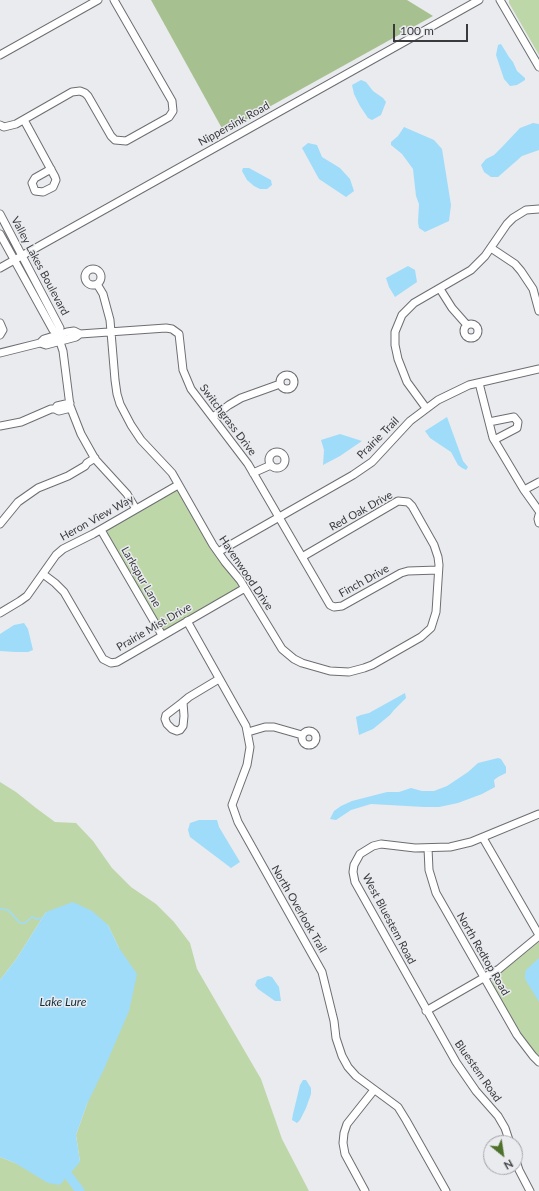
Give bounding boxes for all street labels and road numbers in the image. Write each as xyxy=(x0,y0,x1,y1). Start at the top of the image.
street label: Nippersink Road xyxy=(196,99,272,149)
street label: Valley Lakes Boulevard xyxy=(8,214,72,318)
street label: Switchgrass Drive xyxy=(197,382,259,458)
street label: Prairie Trail xyxy=(354,414,402,462)
street label: Red Oak Drive xyxy=(327,488,395,534)
street label: Heron View Way xyxy=(58,492,136,544)
street label: Havenwood Drive xyxy=(216,533,276,613)
street label: Larkspur Lane xyxy=(118,544,164,610)
street label: Finch Drive xyxy=(337,562,391,600)
street label: Prairie Mist Drive xyxy=(114,600,194,654)
street label: North Overlook Trail xyxy=(269,863,329,955)
street label: West Bluestem Road xyxy=(360,872,418,966)
street label: North Redtop Road xyxy=(454,910,512,998)
street label: Bluestem Road xyxy=(452,1038,504,1104)

